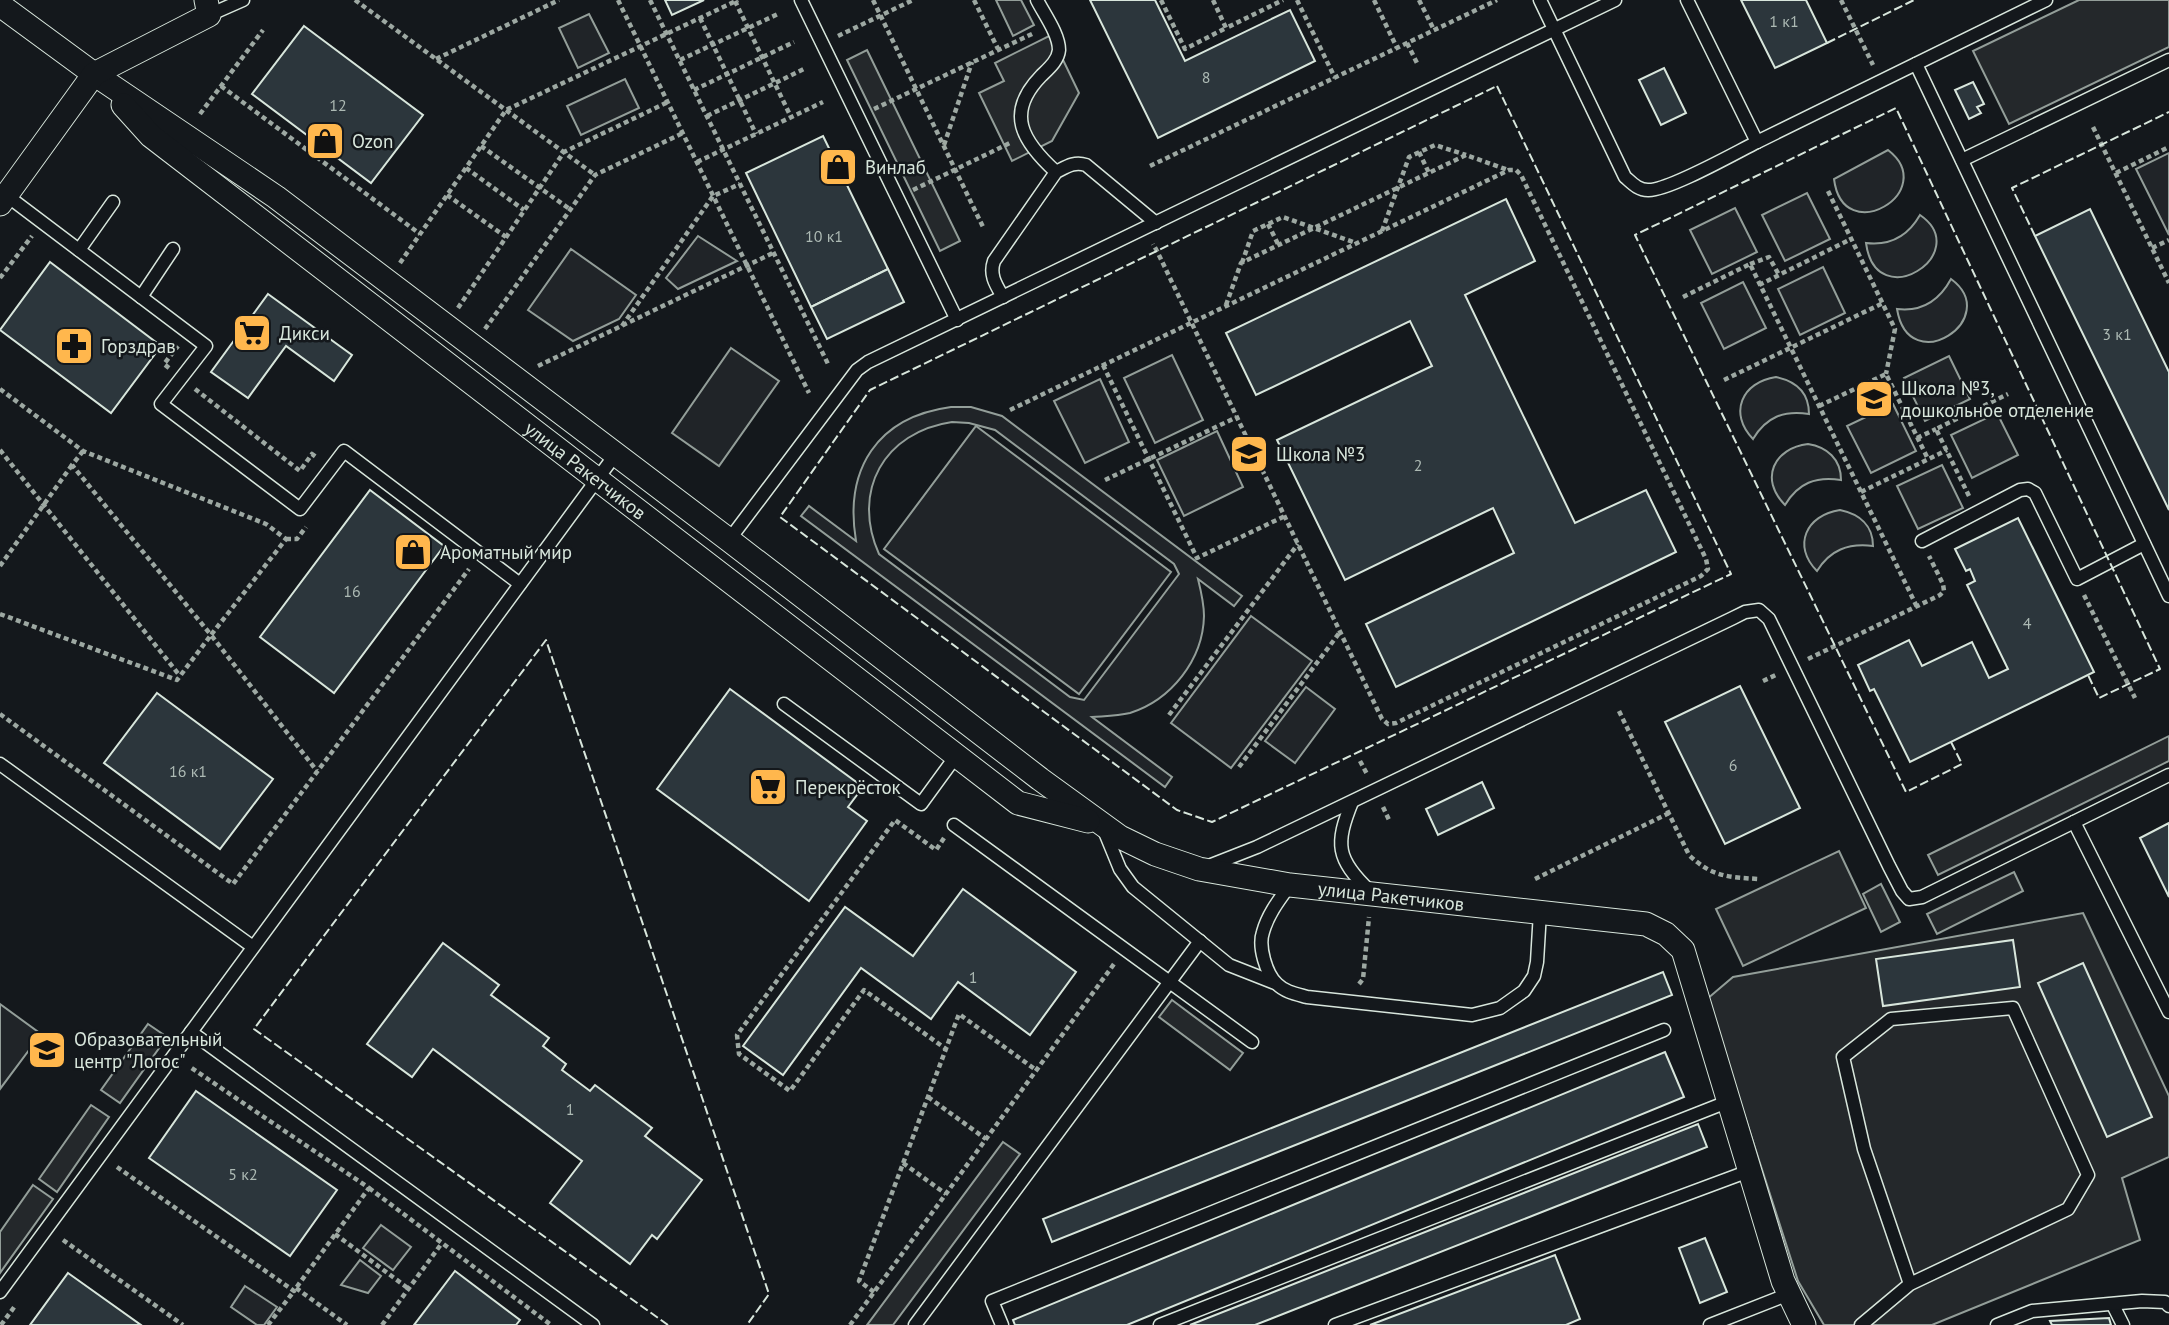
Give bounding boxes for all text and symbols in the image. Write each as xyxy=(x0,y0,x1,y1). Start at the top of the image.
house number: 1 к1 xyxy=(1769,11,1799,31)
house number: 8 xyxy=(1202,67,1210,87)
house number: 12 xyxy=(329,95,347,115)
shop icon: Ozon xyxy=(304,120,346,162)
place label: Ozon xyxy=(352,129,393,153)
shop icon: Винлаб xyxy=(817,146,859,188)
place label: Винлаб xyxy=(865,155,926,179)
house number: 10 к1 xyxy=(805,226,843,246)
supermarket icon: Дикси xyxy=(231,312,273,354)
place label: Дикси xyxy=(279,321,330,345)
house number: 3 к1 xyxy=(2102,324,2132,344)
pharmacy icon: Горздрав xyxy=(53,325,95,367)
place label: Горздрав xyxy=(101,334,176,358)
place label: Школа №3, дошкольное отделение xyxy=(1901,376,2094,422)
school or university icon: Школа №3, дошкольное отделение xyxy=(1853,378,1895,420)
street label: улица Ракетчиков xyxy=(520,416,651,525)
school or university icon: Школа №3 xyxy=(1228,433,1270,475)
place label: Школа №3 xyxy=(1276,442,1365,466)
house number: 2 xyxy=(1414,455,1422,475)
shop icon: Ароматный мир xyxy=(392,531,434,573)
place label: Ароматный мир xyxy=(440,540,572,564)
house number: 16 xyxy=(343,581,361,601)
house number: 4 xyxy=(2023,613,2032,633)
house number: 6 xyxy=(1729,755,1737,775)
house number: 16 к1 xyxy=(169,761,207,781)
supermarket icon: Перекрёсток xyxy=(747,766,789,808)
place label: Перекрёсток xyxy=(795,775,901,799)
street label: улица Ракетчиков xyxy=(1317,876,1466,916)
house number: 1 xyxy=(969,967,977,987)
place label: Образовательный центр "Логос" xyxy=(74,1027,222,1073)
school or university icon: Образовательный центр "Логос" xyxy=(26,1029,68,1071)
house number: 1 xyxy=(566,1099,574,1119)
house number: 5 к2 xyxy=(228,1164,258,1184)

